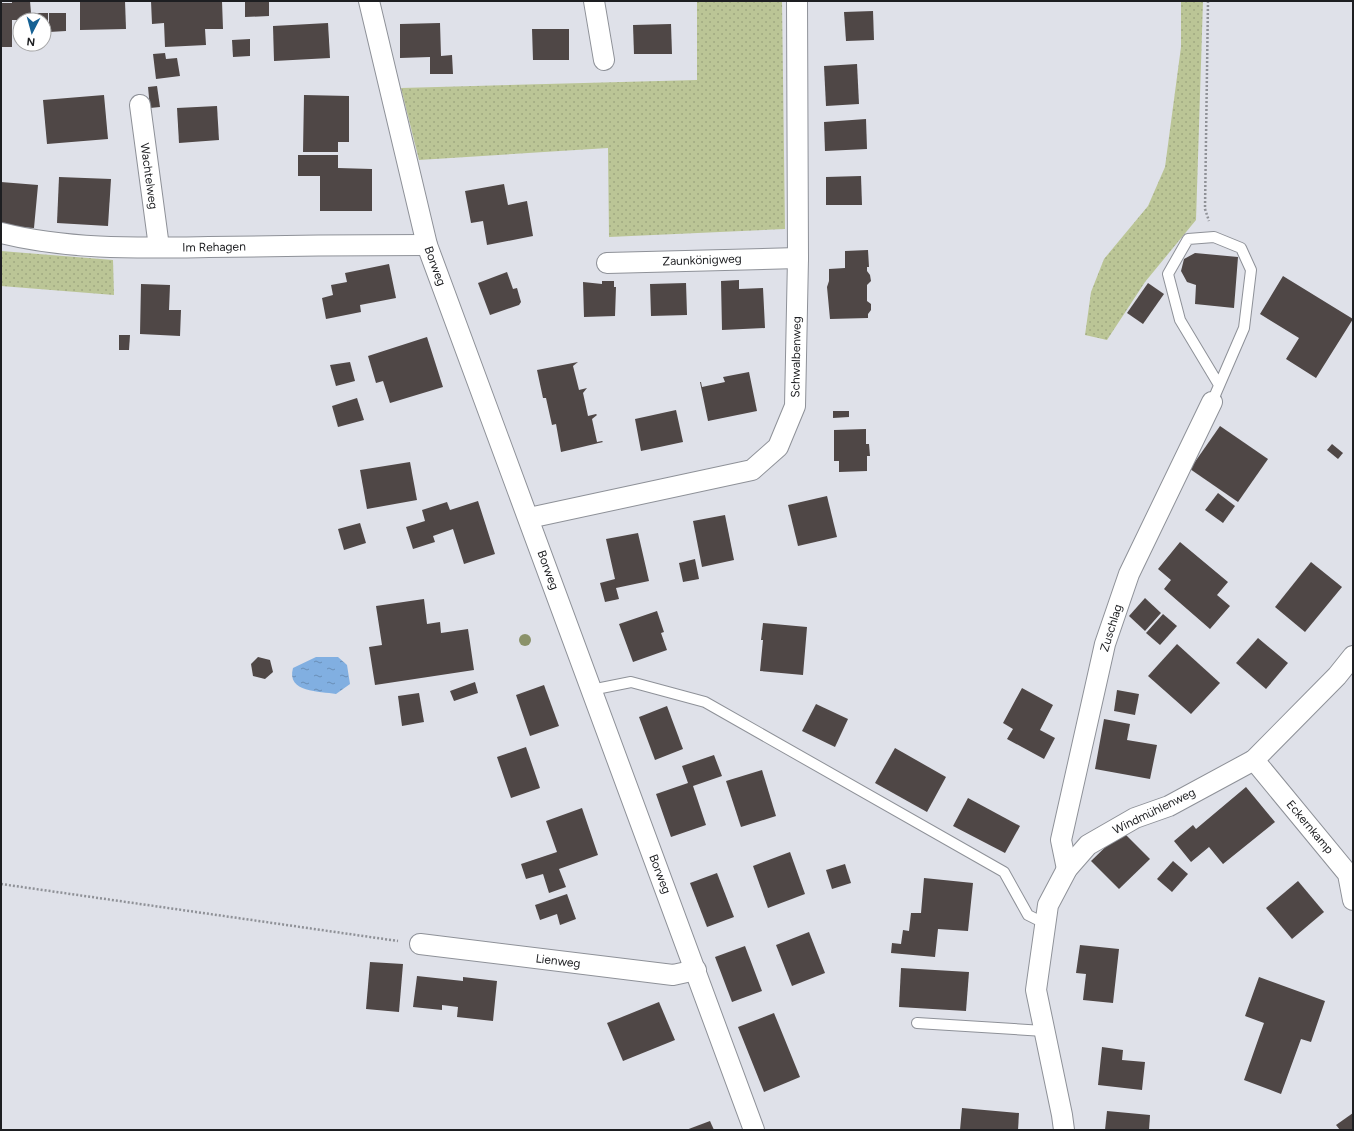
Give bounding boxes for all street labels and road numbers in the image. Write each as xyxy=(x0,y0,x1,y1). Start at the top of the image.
street label: Wachtelweg xyxy=(137,142,161,210)
street label: Im Rehagen xyxy=(182,239,246,255)
street label: Borweg xyxy=(421,244,449,288)
street label: Zaunkönigweg xyxy=(662,252,742,268)
street label: Schwalbenweg xyxy=(788,316,804,398)
street label: Borweg xyxy=(534,548,562,592)
street label: Zuschlag xyxy=(1097,603,1125,653)
street label: Windmühlenweg xyxy=(1110,785,1198,837)
street label: Eckernkamp xyxy=(1284,797,1336,857)
street label: Borweg xyxy=(646,852,674,896)
street label: Lienweg xyxy=(535,951,581,971)

